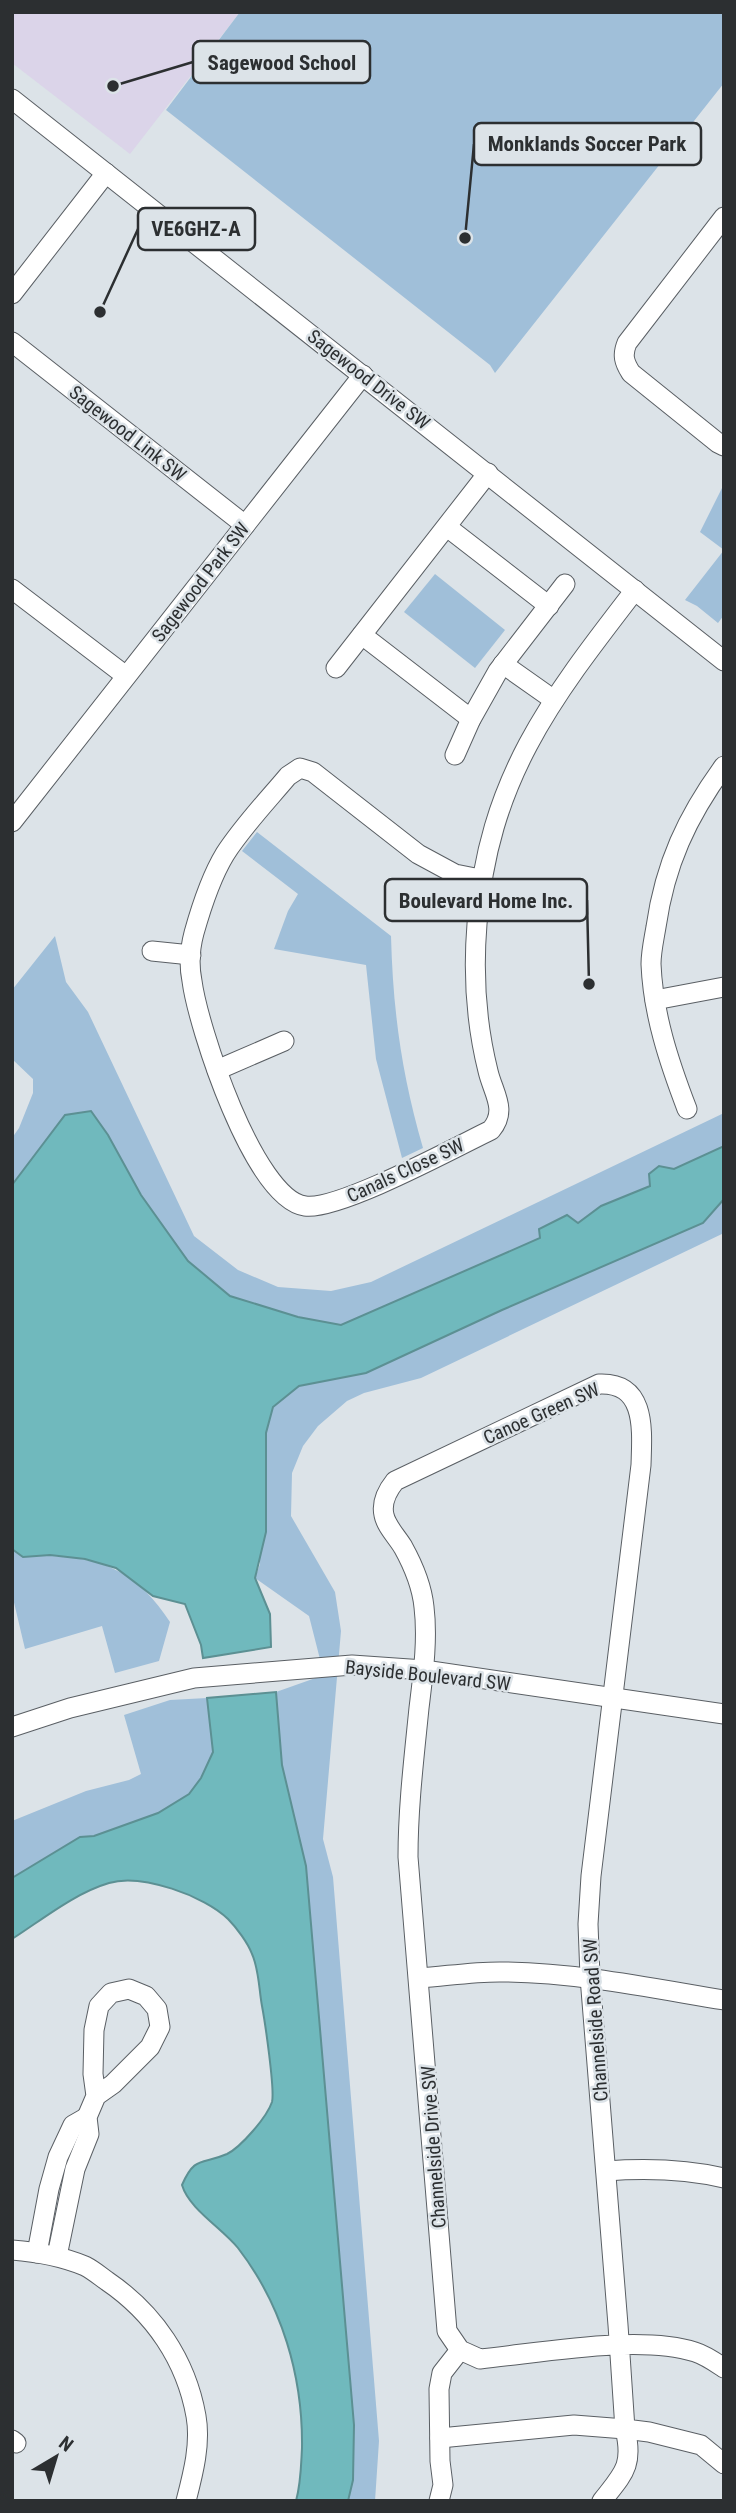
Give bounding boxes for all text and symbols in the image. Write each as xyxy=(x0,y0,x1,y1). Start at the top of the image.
callout: Sagewood School xyxy=(193,41,370,83)
text: Sagewood School xyxy=(208,51,356,75)
callout: Monklands Soccer Park xyxy=(474,123,701,165)
text: Monklands Soccer Park xyxy=(488,132,687,156)
callout: VE6GHZ-A xyxy=(138,208,255,250)
text: VE6GHZ-A xyxy=(151,217,241,241)
street label: Sagewood Drive SW xyxy=(303,324,434,434)
street label: Sagewood Link SW xyxy=(65,381,191,486)
street label: Sagewood Park SW xyxy=(147,518,254,647)
callout: Boulevard Home Inc. xyxy=(385,879,587,921)
text: Boulevard Home Inc. xyxy=(399,889,573,913)
street label: Canals Close SW xyxy=(343,1133,467,1208)
street label: Canoe Green SW xyxy=(480,1378,603,1449)
street label: Bayside Boulevard SW xyxy=(344,1655,512,1696)
street label: Channelside Road SW xyxy=(578,1938,613,2102)
street label: Channelside Drive SW xyxy=(416,2065,451,2229)
north arrow xyxy=(21,2422,91,2492)
text: N xyxy=(54,2431,78,2457)

